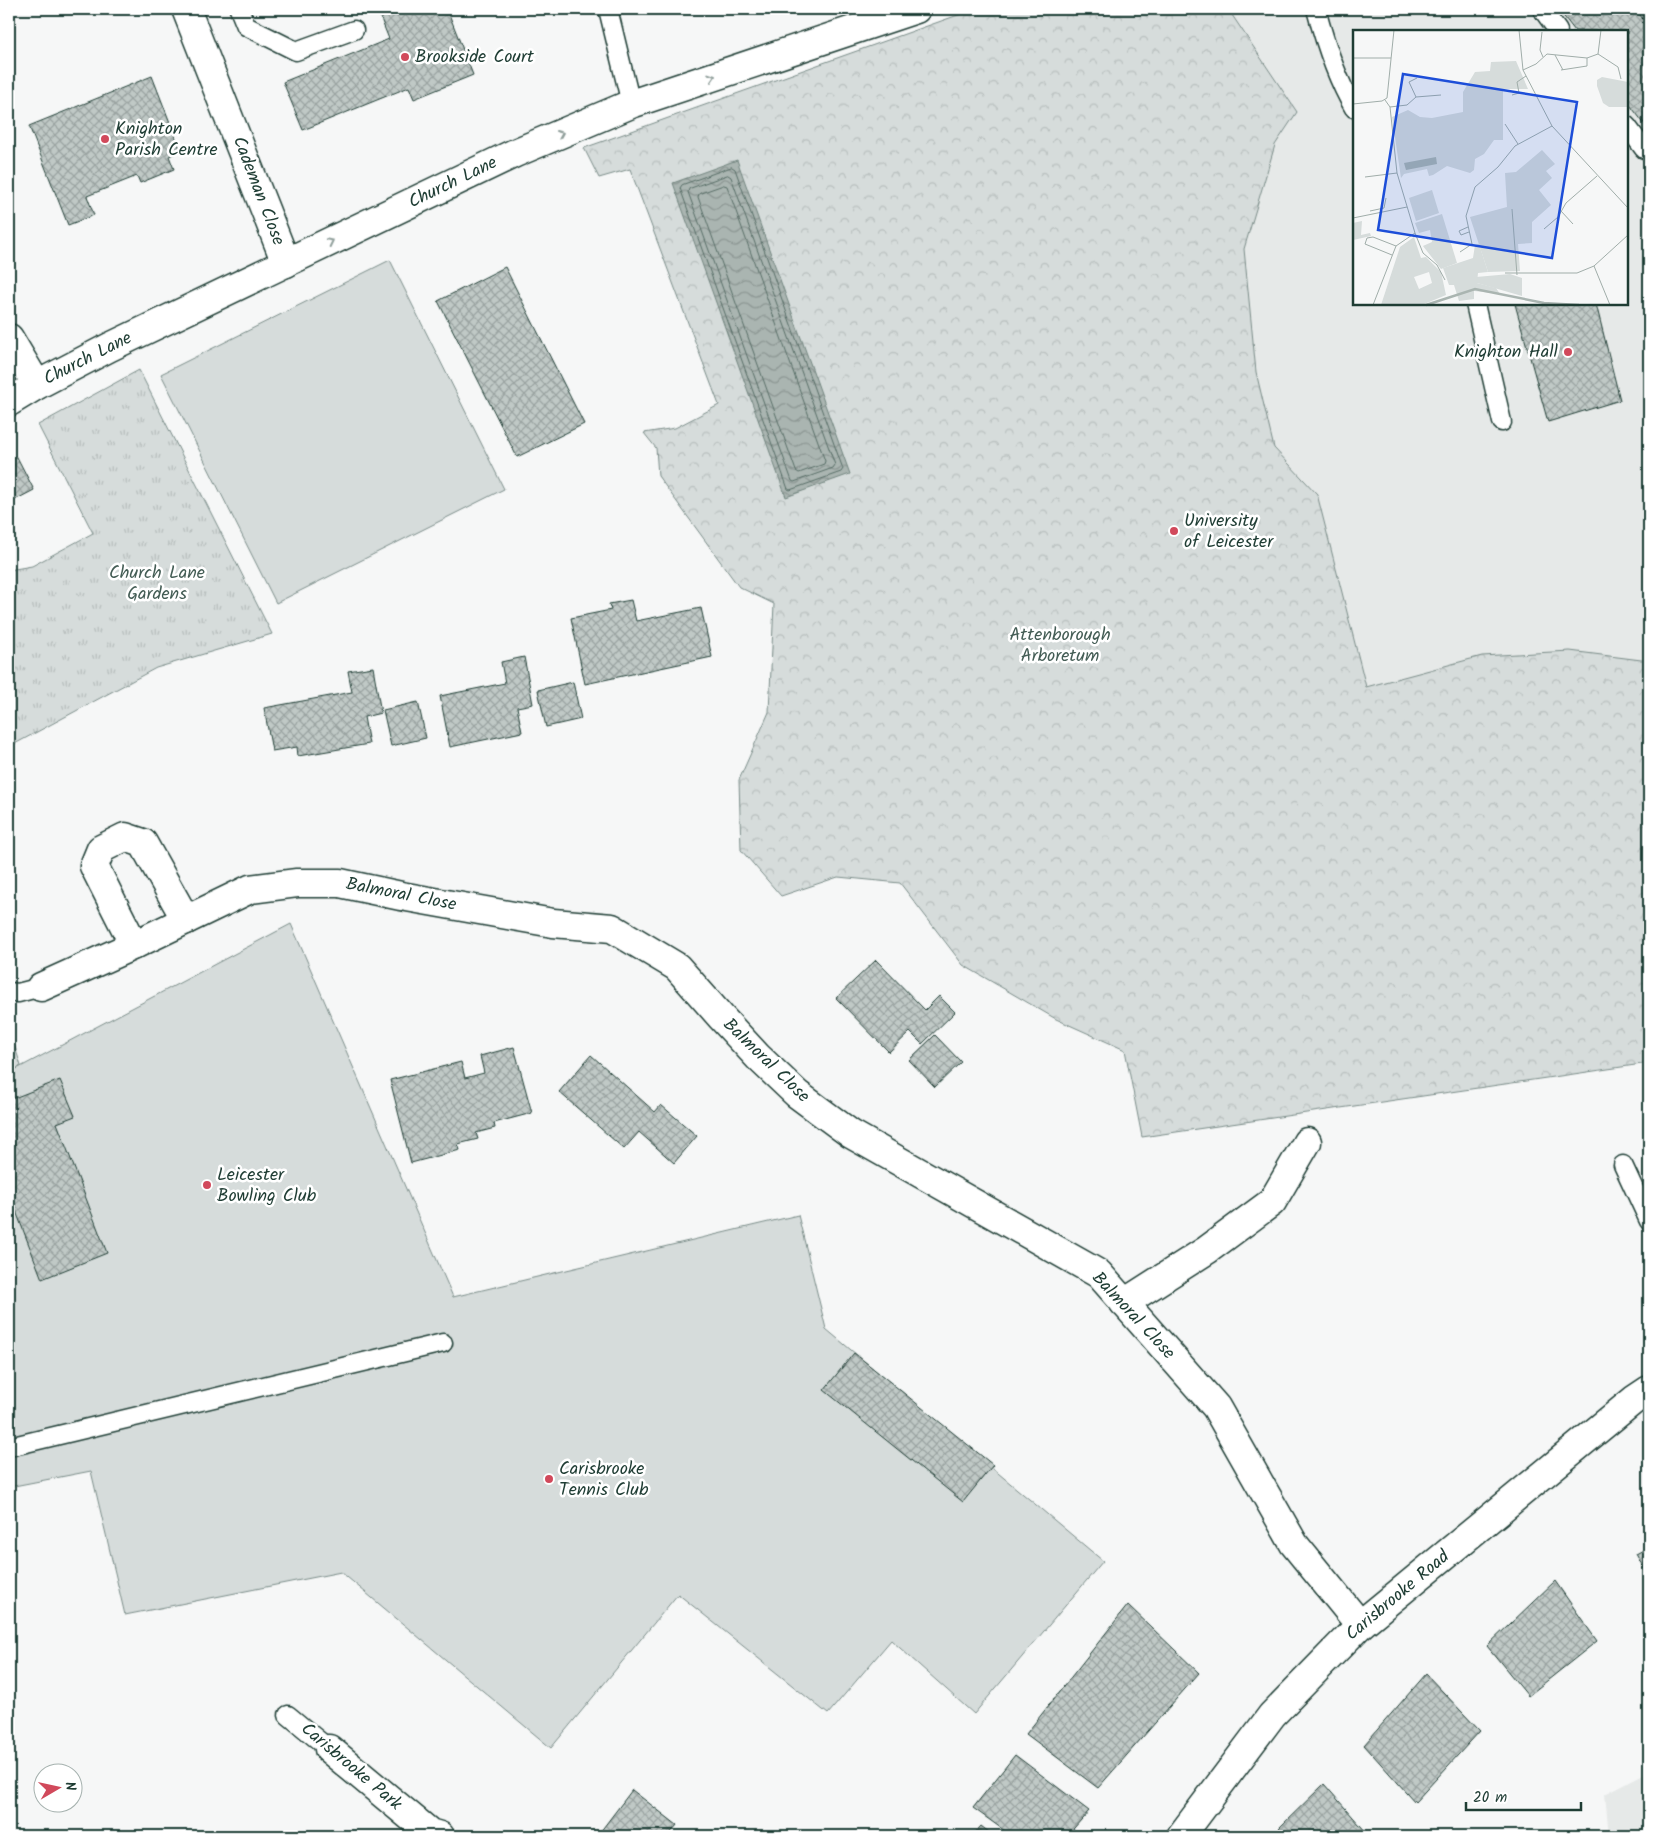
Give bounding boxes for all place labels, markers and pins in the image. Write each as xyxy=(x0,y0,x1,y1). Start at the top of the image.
place label: Brookside Court xyxy=(415,43,535,72)
marker: Brookside Court xyxy=(399,51,411,63)
place label: Knighton Parish Centre xyxy=(115,115,218,165)
marker: Knighton Parish Centre xyxy=(99,133,111,145)
place label: Knighton Hall xyxy=(1454,338,1559,367)
marker: Knighton Hall xyxy=(1562,346,1574,358)
place label: University of Leicester xyxy=(1184,507,1274,557)
marker: University of Leicester xyxy=(1168,525,1180,537)
place label: Leicester Bowling Club xyxy=(217,1161,317,1211)
marker: Leicester Bowling Club xyxy=(201,1179,213,1191)
place label: Carisbrooke Tennis Club xyxy=(559,1455,649,1505)
marker: Carisbrooke Tennis Club xyxy=(543,1473,555,1485)

